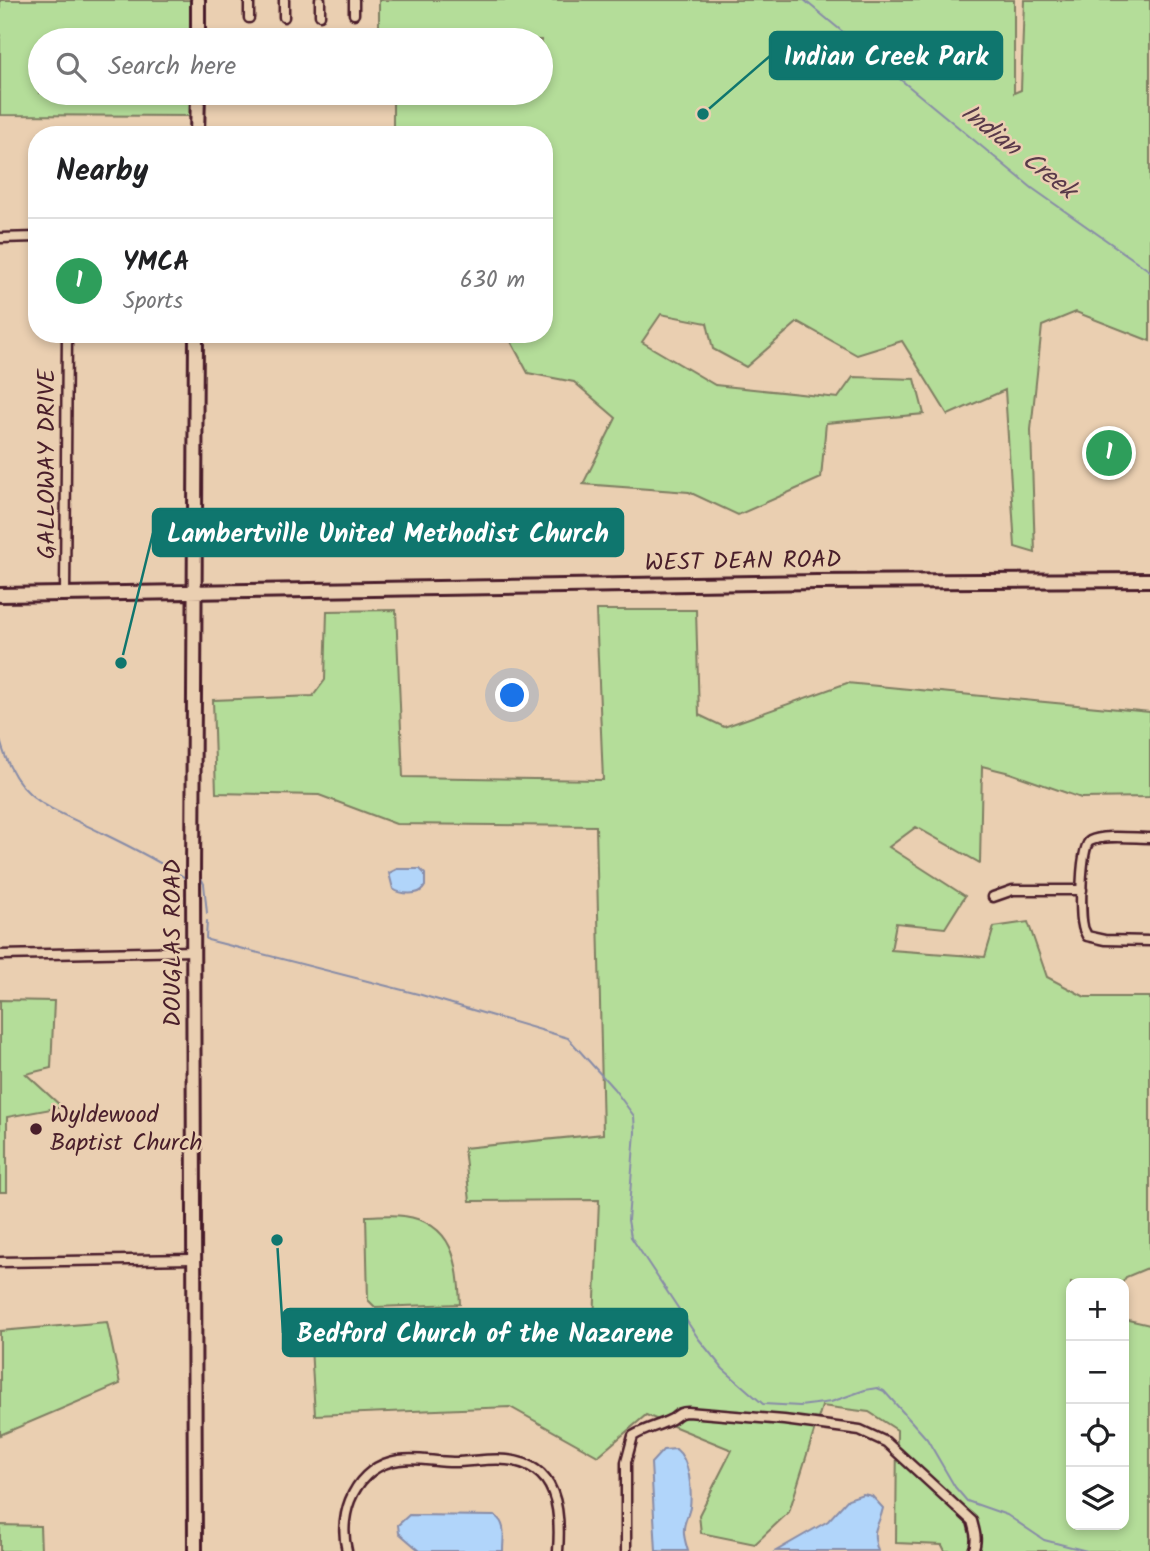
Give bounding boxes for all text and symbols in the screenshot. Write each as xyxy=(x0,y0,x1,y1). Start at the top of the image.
search box xyxy=(28,28,553,105)
callout: Indian Creek Park xyxy=(770,32,1002,79)
text: Indian Creek Park xyxy=(784,37,989,79)
text: Search here xyxy=(108,46,236,88)
icon: search xyxy=(52,48,90,86)
water label: Indian Creek xyxy=(951,93,1088,213)
text: Nearby xyxy=(56,148,148,196)
text: YMCA xyxy=(123,242,190,284)
text: 1 xyxy=(76,263,82,299)
text: 630 m xyxy=(460,263,525,299)
text: Sports xyxy=(123,284,183,320)
street label: GALLOWAY DRIVE xyxy=(28,368,67,559)
pin: 1 xyxy=(1086,427,1132,479)
callout: Lambertville United Methodist Church xyxy=(153,509,623,556)
text: Lambertville United Methodist Church xyxy=(167,514,609,556)
street label: WEST DEAN ROAD xyxy=(644,541,842,583)
your location xyxy=(495,678,529,712)
street label: DOUGLAS ROAD xyxy=(154,859,193,1027)
place label: Wyldewood Baptist Church xyxy=(50,1096,202,1163)
marker: Wyldewood Baptist Church xyxy=(28,1121,44,1137)
map controls xyxy=(1066,1278,1129,1530)
button: + xyxy=(1066,1278,1129,1341)
callout: Bedford Church of the Nazarene xyxy=(283,1309,687,1356)
text: Bedford Church of the Nazarene xyxy=(297,1314,674,1356)
button: − xyxy=(1066,1341,1129,1404)
button: locate xyxy=(1066,1404,1129,1467)
button: layers xyxy=(1066,1467,1129,1530)

